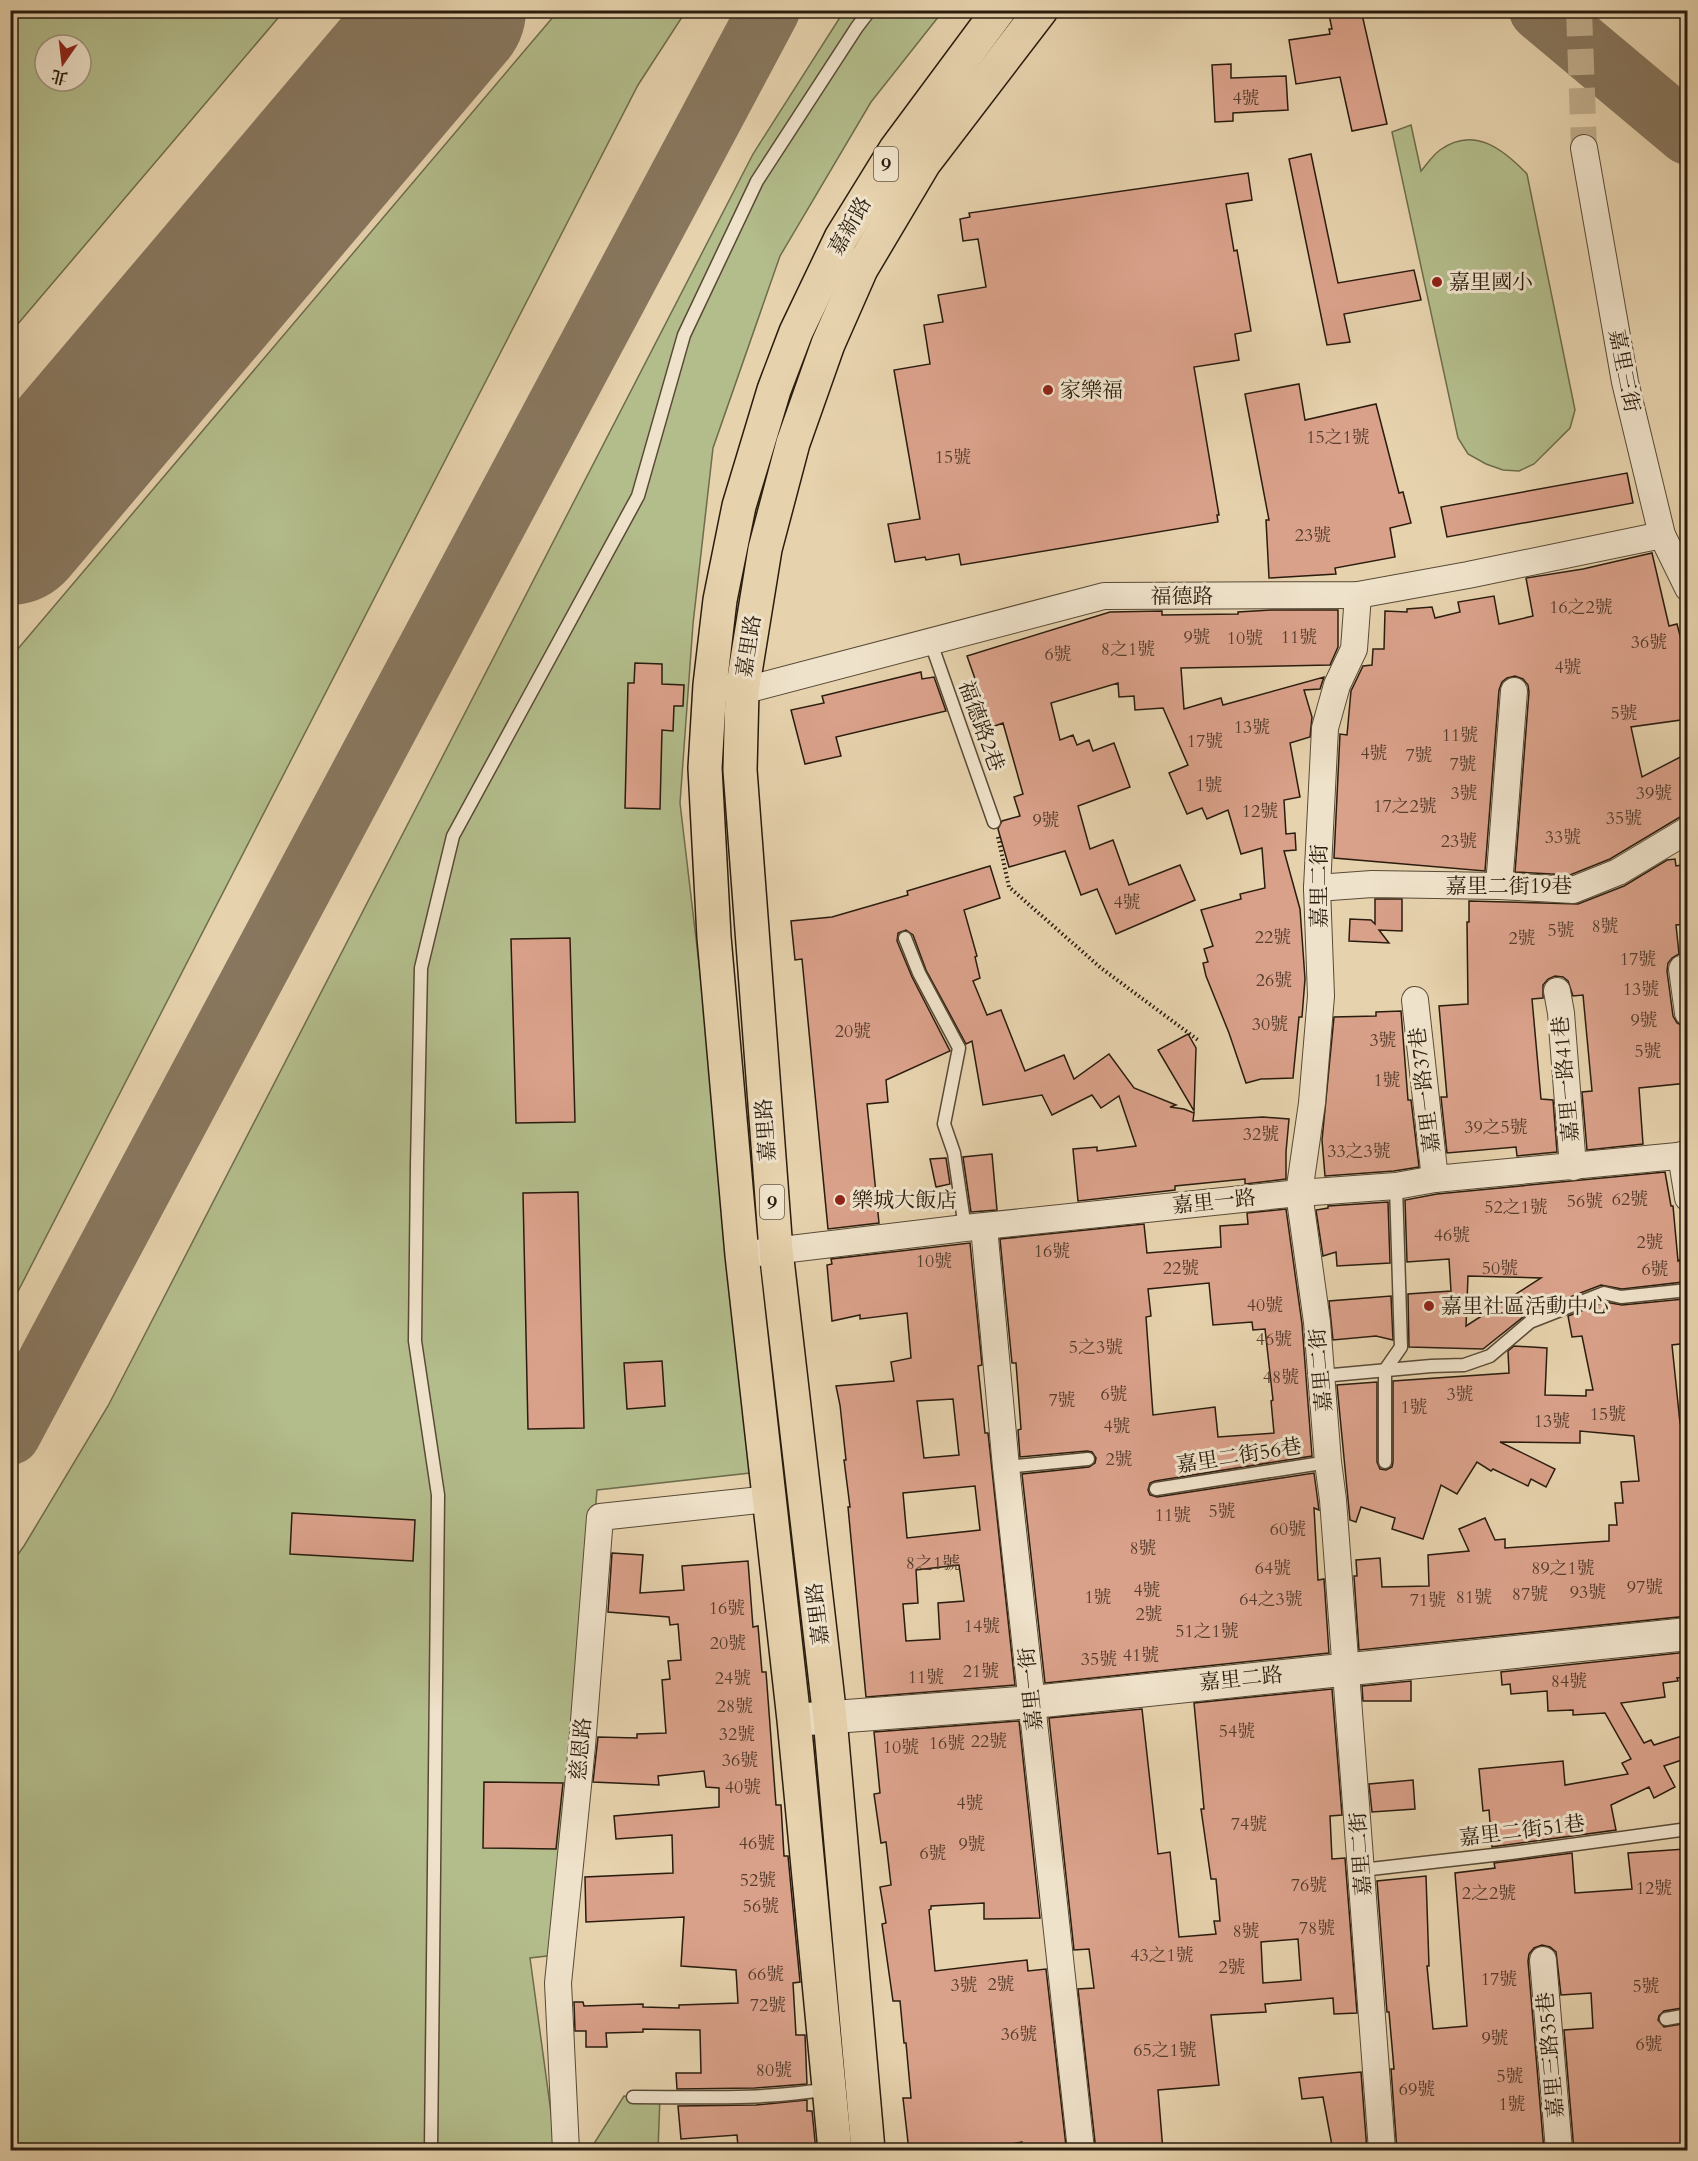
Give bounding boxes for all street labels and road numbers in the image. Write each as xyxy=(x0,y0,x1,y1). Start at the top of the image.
road number: 9 xyxy=(874,147,898,181)
street label: 嘉新路 xyxy=(822,191,878,261)
street label: 嘉里三街 xyxy=(1602,327,1646,415)
street label: 福德路 xyxy=(1151,582,1214,611)
street label: 嘉里路 xyxy=(730,613,768,679)
street label: 福德路2巷 xyxy=(951,677,1011,775)
street label: 嘉里二街 xyxy=(1305,844,1334,928)
street label: 嘉里二街19巷 xyxy=(1446,872,1572,901)
street label: 嘉里一路41巷 xyxy=(1546,1015,1586,1143)
street label: 嘉里一路37巷 xyxy=(1403,1025,1447,1155)
street label: 嘉里路 xyxy=(749,1098,783,1162)
street label: 嘉里一路 xyxy=(1171,1183,1257,1221)
road number: 9 xyxy=(760,1185,784,1219)
street label: 嘉里二街 xyxy=(1303,1327,1339,1413)
street label: 嘉里二街56巷 xyxy=(1174,1432,1304,1480)
street label: 嘉里路 xyxy=(800,1581,836,1647)
street label: 嘉里一街 xyxy=(1012,1646,1050,1732)
street label: 嘉里二路 xyxy=(1198,1660,1284,1698)
street label: 慈恩路 xyxy=(564,1716,598,1782)
street label: 嘉里二街51巷 xyxy=(1457,1809,1587,1853)
street label: 嘉里二街 xyxy=(1344,1811,1378,1897)
street label: 嘉里三路35巷 xyxy=(1531,1991,1571,2119)

